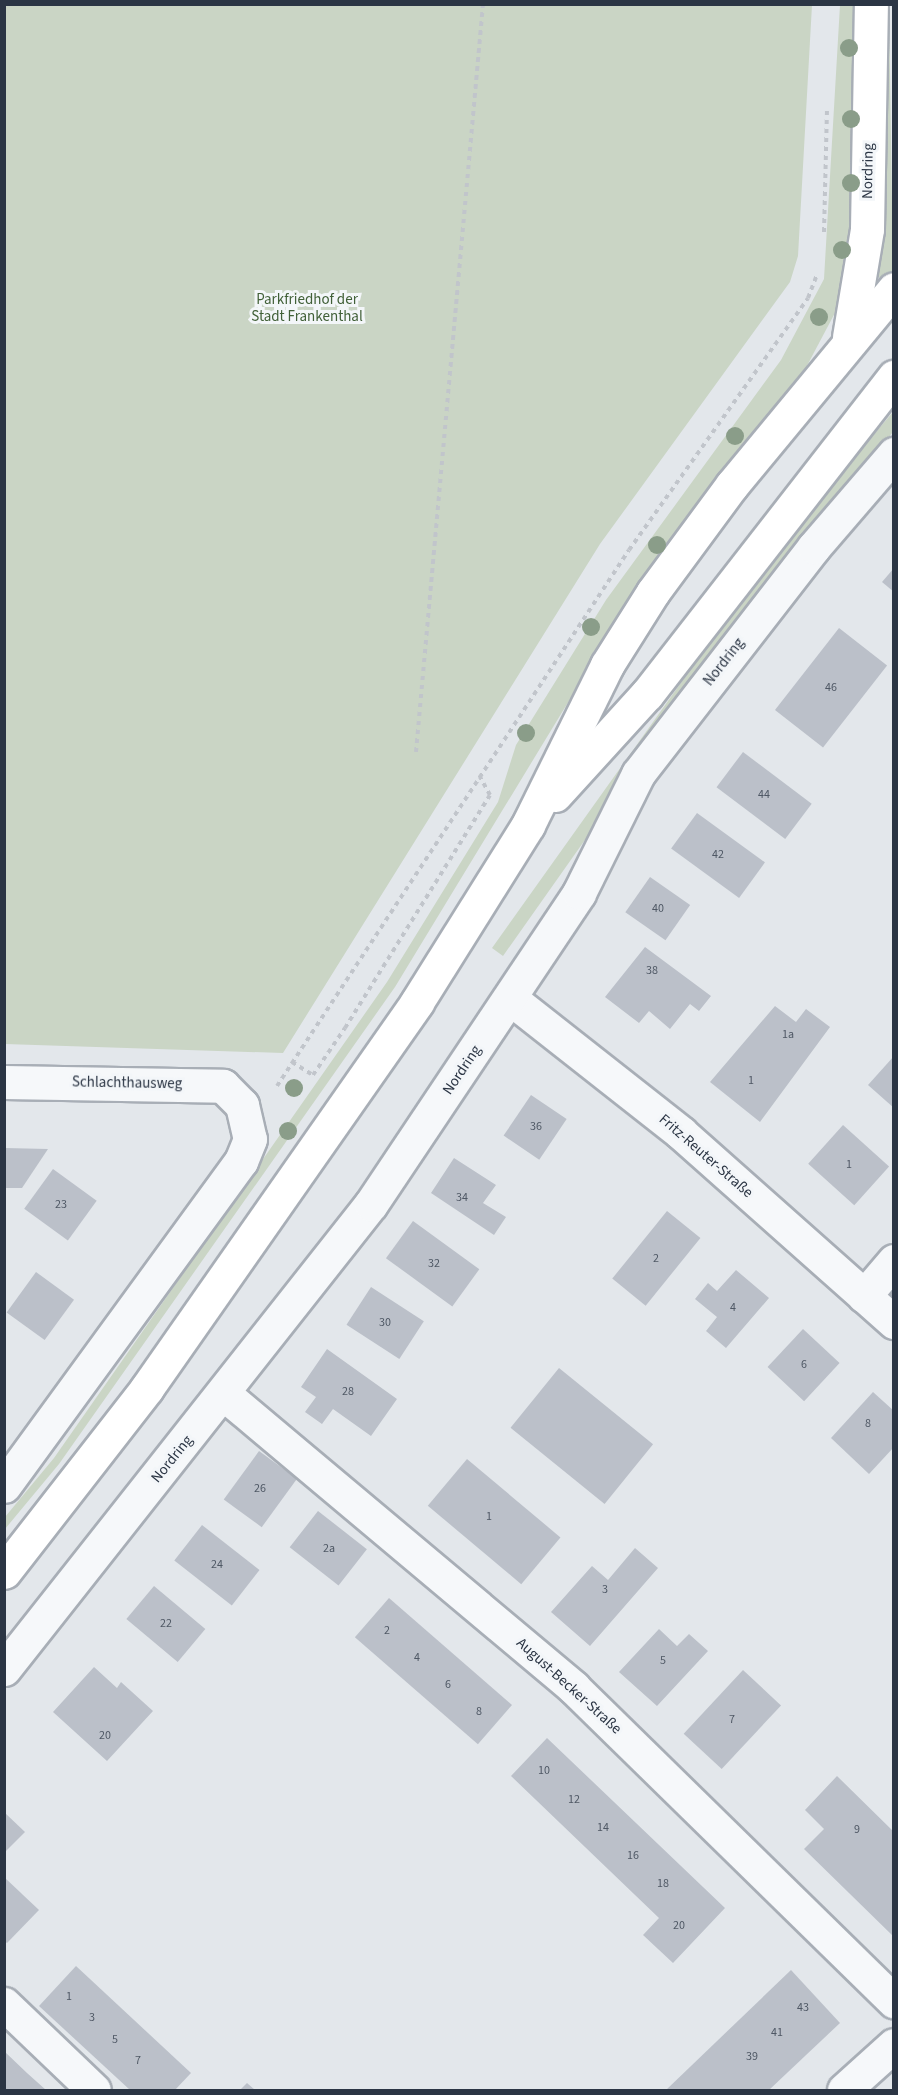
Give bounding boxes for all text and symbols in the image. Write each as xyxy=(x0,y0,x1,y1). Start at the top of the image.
street label: Nordring xyxy=(859,143,877,199)
park label: Parkfriedhof der Stadt Frankenthal xyxy=(251,290,363,325)
street label: Nordring xyxy=(700,634,748,690)
house number: 46 xyxy=(825,681,837,695)
house number: 44 xyxy=(758,788,770,802)
house number: 42 xyxy=(712,848,724,862)
house number: 40 xyxy=(652,902,664,916)
house number: 38 xyxy=(646,964,658,978)
house number: 1a xyxy=(782,1028,794,1042)
street label: Nordring xyxy=(439,1042,485,1098)
street label: Schlachthausweg xyxy=(72,1073,182,1093)
house number: 1 xyxy=(748,1074,754,1088)
street label: Fritz-Reuter-Straße xyxy=(655,1110,757,1202)
house number: 36 xyxy=(530,1120,542,1134)
house number: 1 xyxy=(846,1158,852,1172)
house number: 34 xyxy=(456,1191,468,1205)
house number: 23 xyxy=(55,1198,67,1212)
house number: 2 xyxy=(653,1252,659,1266)
house number: 32 xyxy=(428,1257,440,1271)
house number: 4 xyxy=(730,1301,736,1315)
house number: 30 xyxy=(379,1316,391,1330)
house number: 6 xyxy=(801,1358,807,1372)
house number: 28 xyxy=(342,1385,354,1399)
house number: 8 xyxy=(865,1417,871,1431)
street label: Nordring xyxy=(147,1432,197,1486)
house number: 26 xyxy=(254,1482,266,1496)
house number: 1 xyxy=(486,1510,492,1524)
house number: 2a xyxy=(323,1542,335,1556)
house number: 24 xyxy=(211,1558,223,1572)
house number: 3 xyxy=(602,1583,608,1597)
house number: 22 xyxy=(160,1617,172,1631)
house number: 2 xyxy=(384,1624,390,1638)
street label: August-Becker-Straße xyxy=(513,1634,625,1738)
house number: 4 xyxy=(414,1651,420,1665)
house number: 5 xyxy=(660,1654,666,1668)
house number: 6 xyxy=(445,1678,451,1692)
house number: 8 xyxy=(476,1705,482,1719)
house number: 7 xyxy=(729,1713,735,1727)
house number: 20 xyxy=(99,1729,111,1743)
house number: 10 xyxy=(538,1764,550,1778)
house number: 12 xyxy=(568,1793,580,1807)
house number: 14 xyxy=(597,1821,609,1835)
house number: 9 xyxy=(854,1823,860,1837)
house number: 16 xyxy=(627,1849,639,1863)
house number: 18 xyxy=(657,1877,669,1891)
house number: 20 xyxy=(673,1919,685,1933)
house number: 1 xyxy=(66,1990,72,2004)
house number: 43 xyxy=(797,2001,809,2015)
house number: 3 xyxy=(89,2011,95,2025)
house number: 41 xyxy=(771,2026,783,2040)
house number: 5 xyxy=(112,2033,118,2047)
house number: 39 xyxy=(746,2050,758,2064)
house number: 7 xyxy=(135,2054,141,2068)

